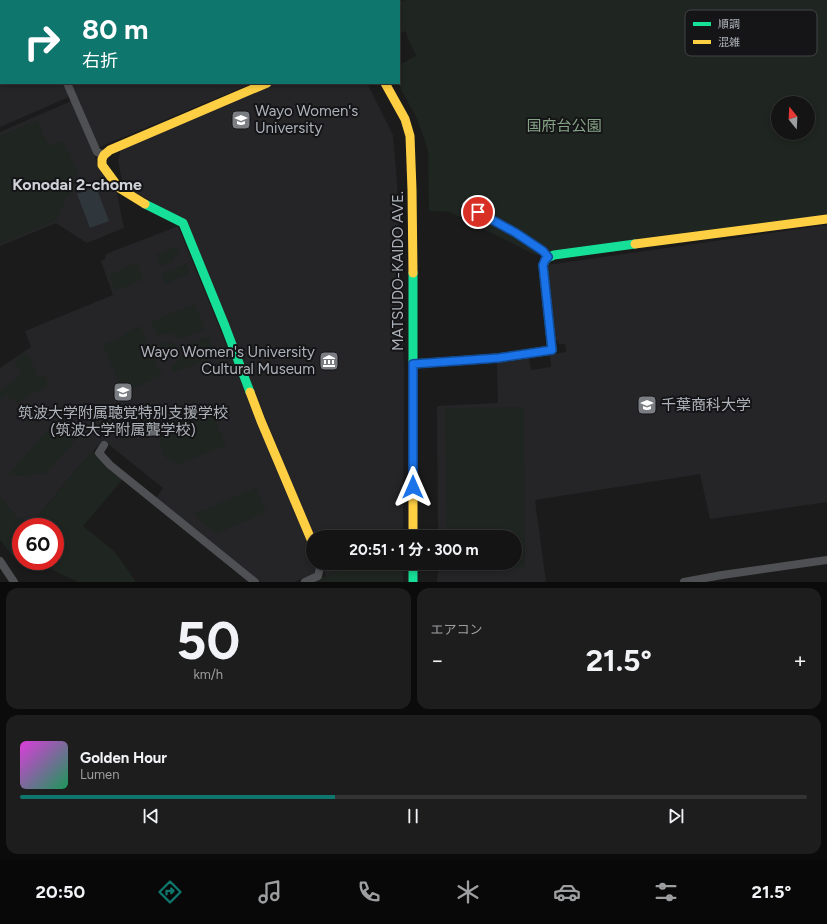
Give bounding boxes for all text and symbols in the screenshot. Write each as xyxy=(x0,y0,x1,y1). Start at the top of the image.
legend xyxy=(685,10,817,56)
text: 80 m xyxy=(82,12,148,46)
icon: right xyxy=(16,16,68,68)
text: 順調 xyxy=(718,18,740,31)
text: 混雑 xyxy=(718,36,740,49)
text: 右折 xyxy=(82,50,118,72)
north arrow xyxy=(771,96,815,140)
map controls xyxy=(771,96,815,140)
place label: Wayo Women's University xyxy=(255,102,358,137)
school or university icon: Wayo Women's University xyxy=(230,109,252,131)
park label: 国府台公園 xyxy=(526,117,602,135)
district label: Konodai 2-chome xyxy=(12,175,142,194)
street label: MATSUDO-KAIDO AVE. xyxy=(389,191,407,351)
pin xyxy=(461,195,495,229)
icon: arrive xyxy=(467,201,489,223)
place label: Wayo Women's University Cultural Museum xyxy=(141,343,315,378)
museum icon: Wayo Women's University Cultural Museum xyxy=(318,350,340,372)
school or university icon: 筑波大学附属聴覚特別支援学校 (筑波大学附属聾学校) xyxy=(112,381,134,403)
school or university icon: 千葉商科大学 xyxy=(636,394,658,416)
place label: 千葉商科大学 xyxy=(661,396,751,414)
place label: 筑波大学附属聴覚特別支援学校 (筑波大学附属聾学校) xyxy=(18,404,228,439)
position arrow xyxy=(392,466,434,508)
speed limit sign: 60 xyxy=(12,518,64,570)
text: 20:51 · 1 分 · 300 m xyxy=(349,541,479,559)
text: 50 xyxy=(176,610,240,672)
text: エアコン xyxy=(431,622,483,637)
text: 21.5° xyxy=(586,642,652,679)
text: − xyxy=(431,647,444,674)
text: + xyxy=(793,647,807,674)
text: km/h xyxy=(193,667,223,682)
text: Golden Hour xyxy=(80,749,167,767)
text: Lumen xyxy=(80,767,119,782)
icon: previous xyxy=(140,805,162,827)
icon: pause xyxy=(402,805,424,827)
icon: next xyxy=(665,805,687,827)
icon: directions xyxy=(156,878,184,906)
icon: music xyxy=(256,878,284,906)
icon: phone xyxy=(355,878,383,906)
icon: climate xyxy=(454,878,482,906)
icon: car xyxy=(553,878,581,906)
icon: filters xyxy=(652,878,680,906)
text: 20:50 xyxy=(36,881,85,903)
text: 21.5° xyxy=(752,881,791,903)

